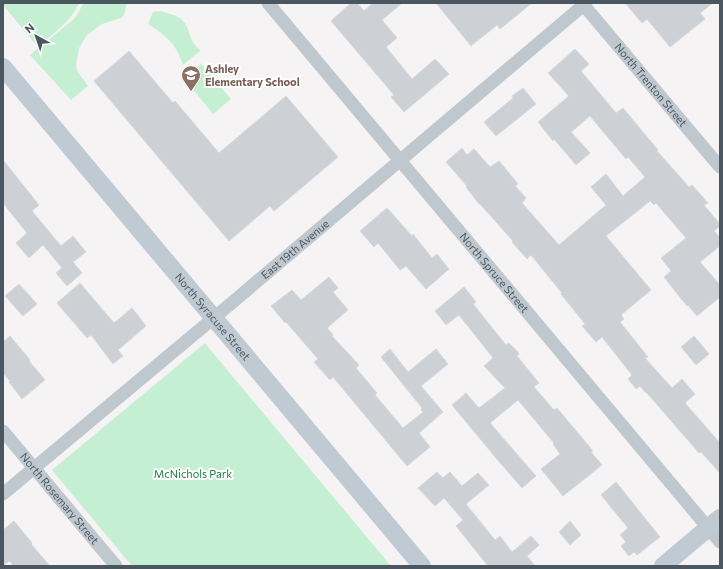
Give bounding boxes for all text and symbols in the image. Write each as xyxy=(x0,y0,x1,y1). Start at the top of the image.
north arrow xyxy=(16,16,56,56)
text: N xyxy=(22,20,37,36)
street label: North Trenton Street xyxy=(612,40,690,129)
place label: Ashley Elementary School xyxy=(205,62,300,88)
school or university icon: Ashley Elementary School xyxy=(180,64,202,92)
street label: East 19th Avenue xyxy=(258,216,331,281)
street label: North Spruce Street xyxy=(457,230,532,315)
street label: North Syracuse Street xyxy=(173,270,254,363)
street label: North Rosemary Street xyxy=(18,450,102,547)
park label: McNichols Park xyxy=(154,467,232,480)

